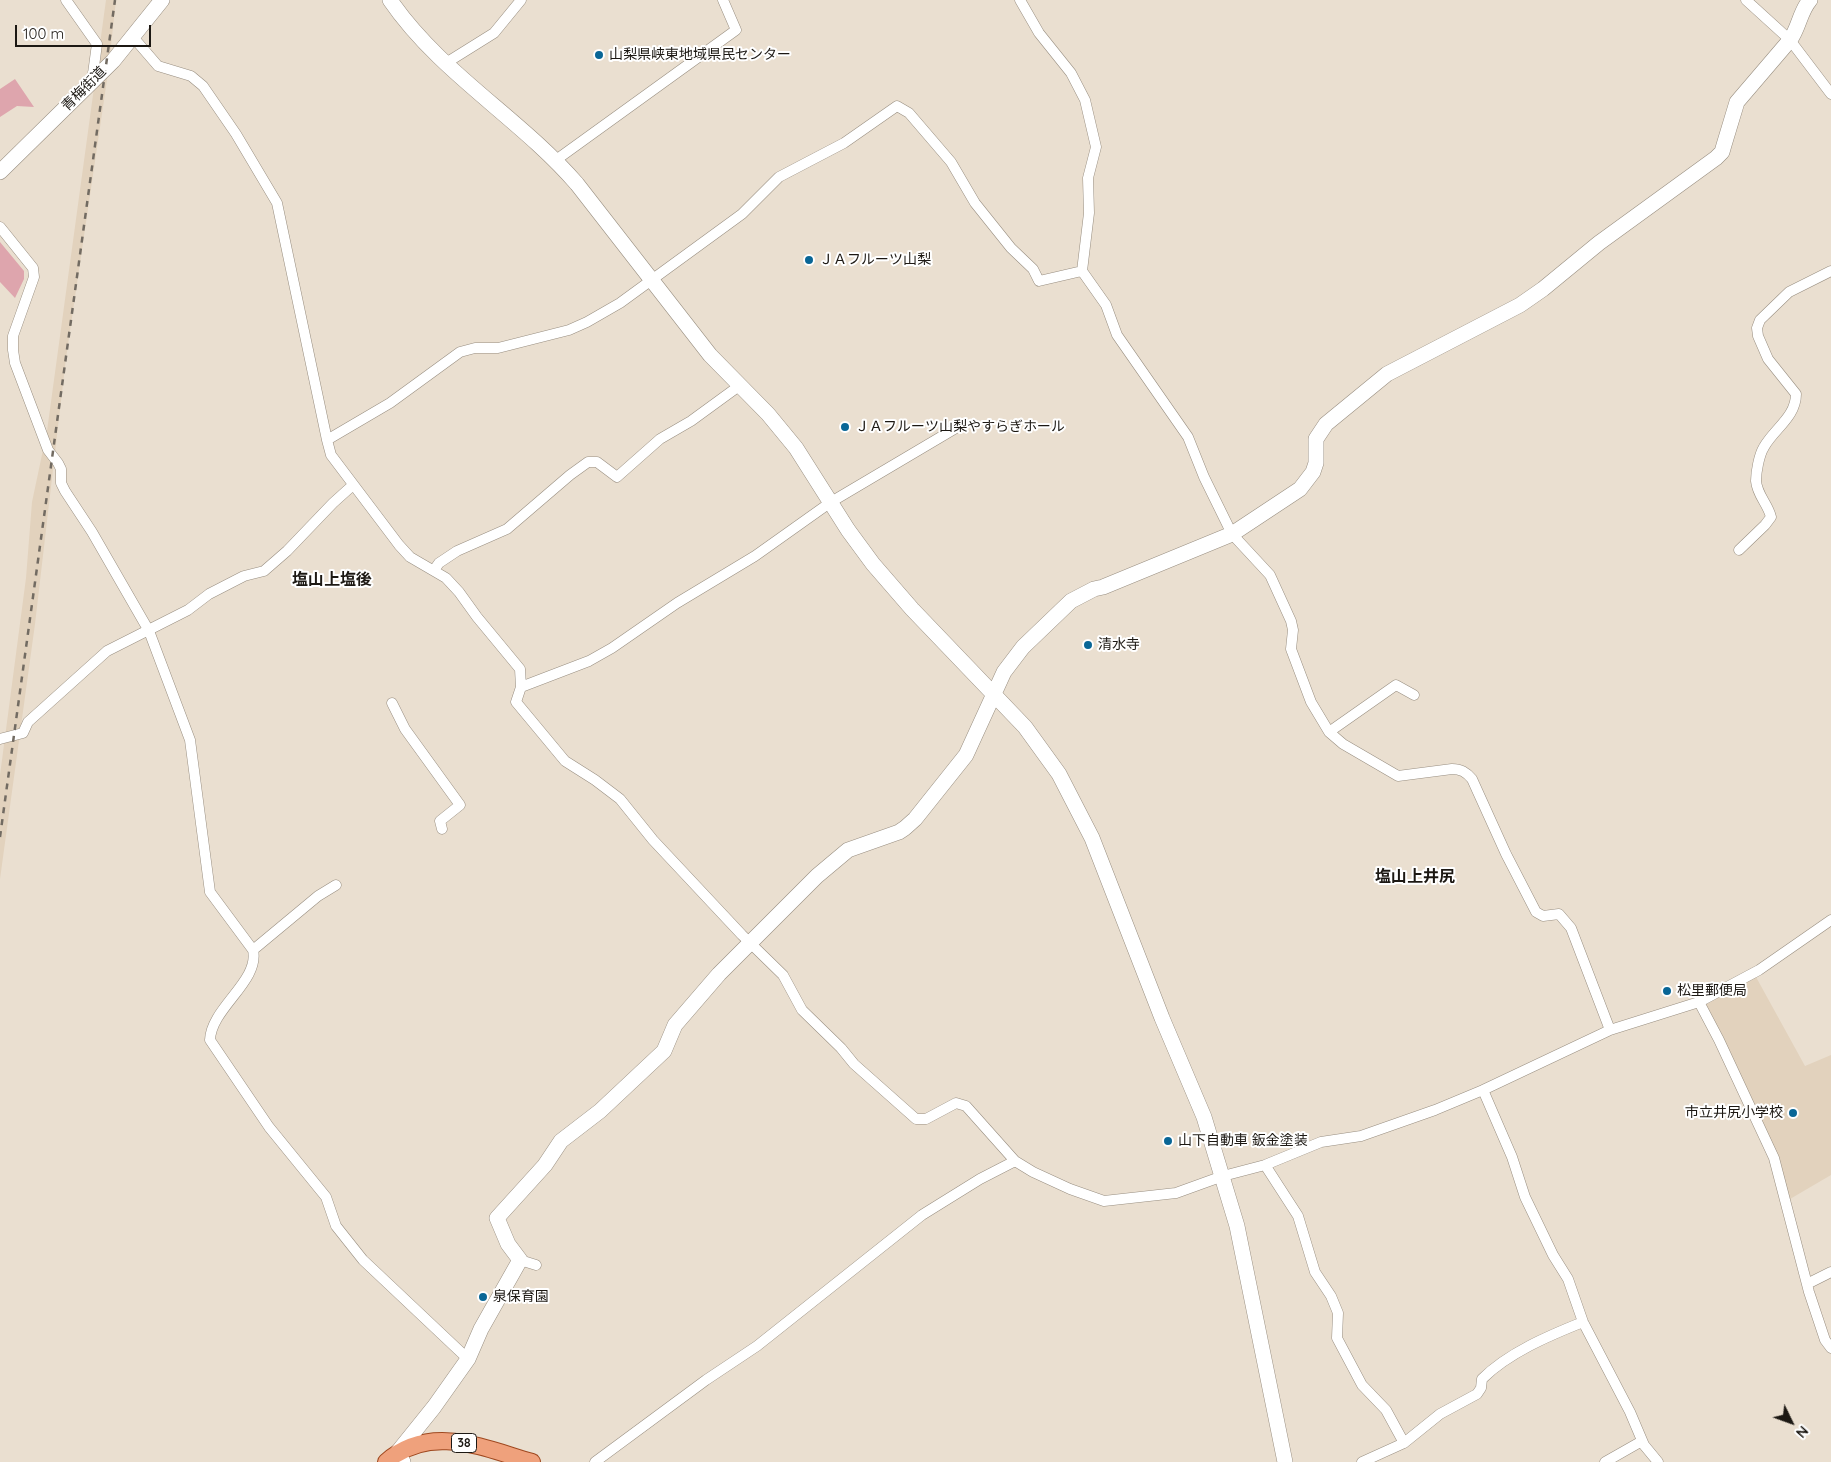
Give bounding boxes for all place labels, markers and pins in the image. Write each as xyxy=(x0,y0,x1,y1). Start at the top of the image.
place label: 山梨県峡東地域県民センター xyxy=(609,47,791,63)
marker: 山梨県峡東地域県民センター xyxy=(593,49,605,61)
place label: ＪＡフルーツ山梨 xyxy=(819,252,931,268)
marker: ＪＡフルーツ山梨 xyxy=(803,254,815,266)
place label: ＪＡフルーツ山梨やすらぎホール xyxy=(855,419,1065,435)
marker: ＪＡフルーツ山梨やすらぎホール xyxy=(839,421,851,433)
place label: 清水寺 xyxy=(1098,637,1140,653)
marker: 清水寺 xyxy=(1082,639,1094,651)
place label: 松里郵便局 xyxy=(1677,983,1747,999)
marker: 松里郵便局 xyxy=(1661,985,1673,997)
place label: 市立井尻小学校 xyxy=(1685,1105,1783,1121)
marker: 市立井尻小学校 xyxy=(1787,1107,1799,1119)
place label: 山下自動車 鈑金塗装 xyxy=(1178,1133,1308,1149)
marker: 山下自動車 鈑金塗装 xyxy=(1162,1135,1174,1147)
place label: 泉保育園 xyxy=(493,1289,549,1305)
marker: 泉保育園 xyxy=(477,1291,489,1303)

